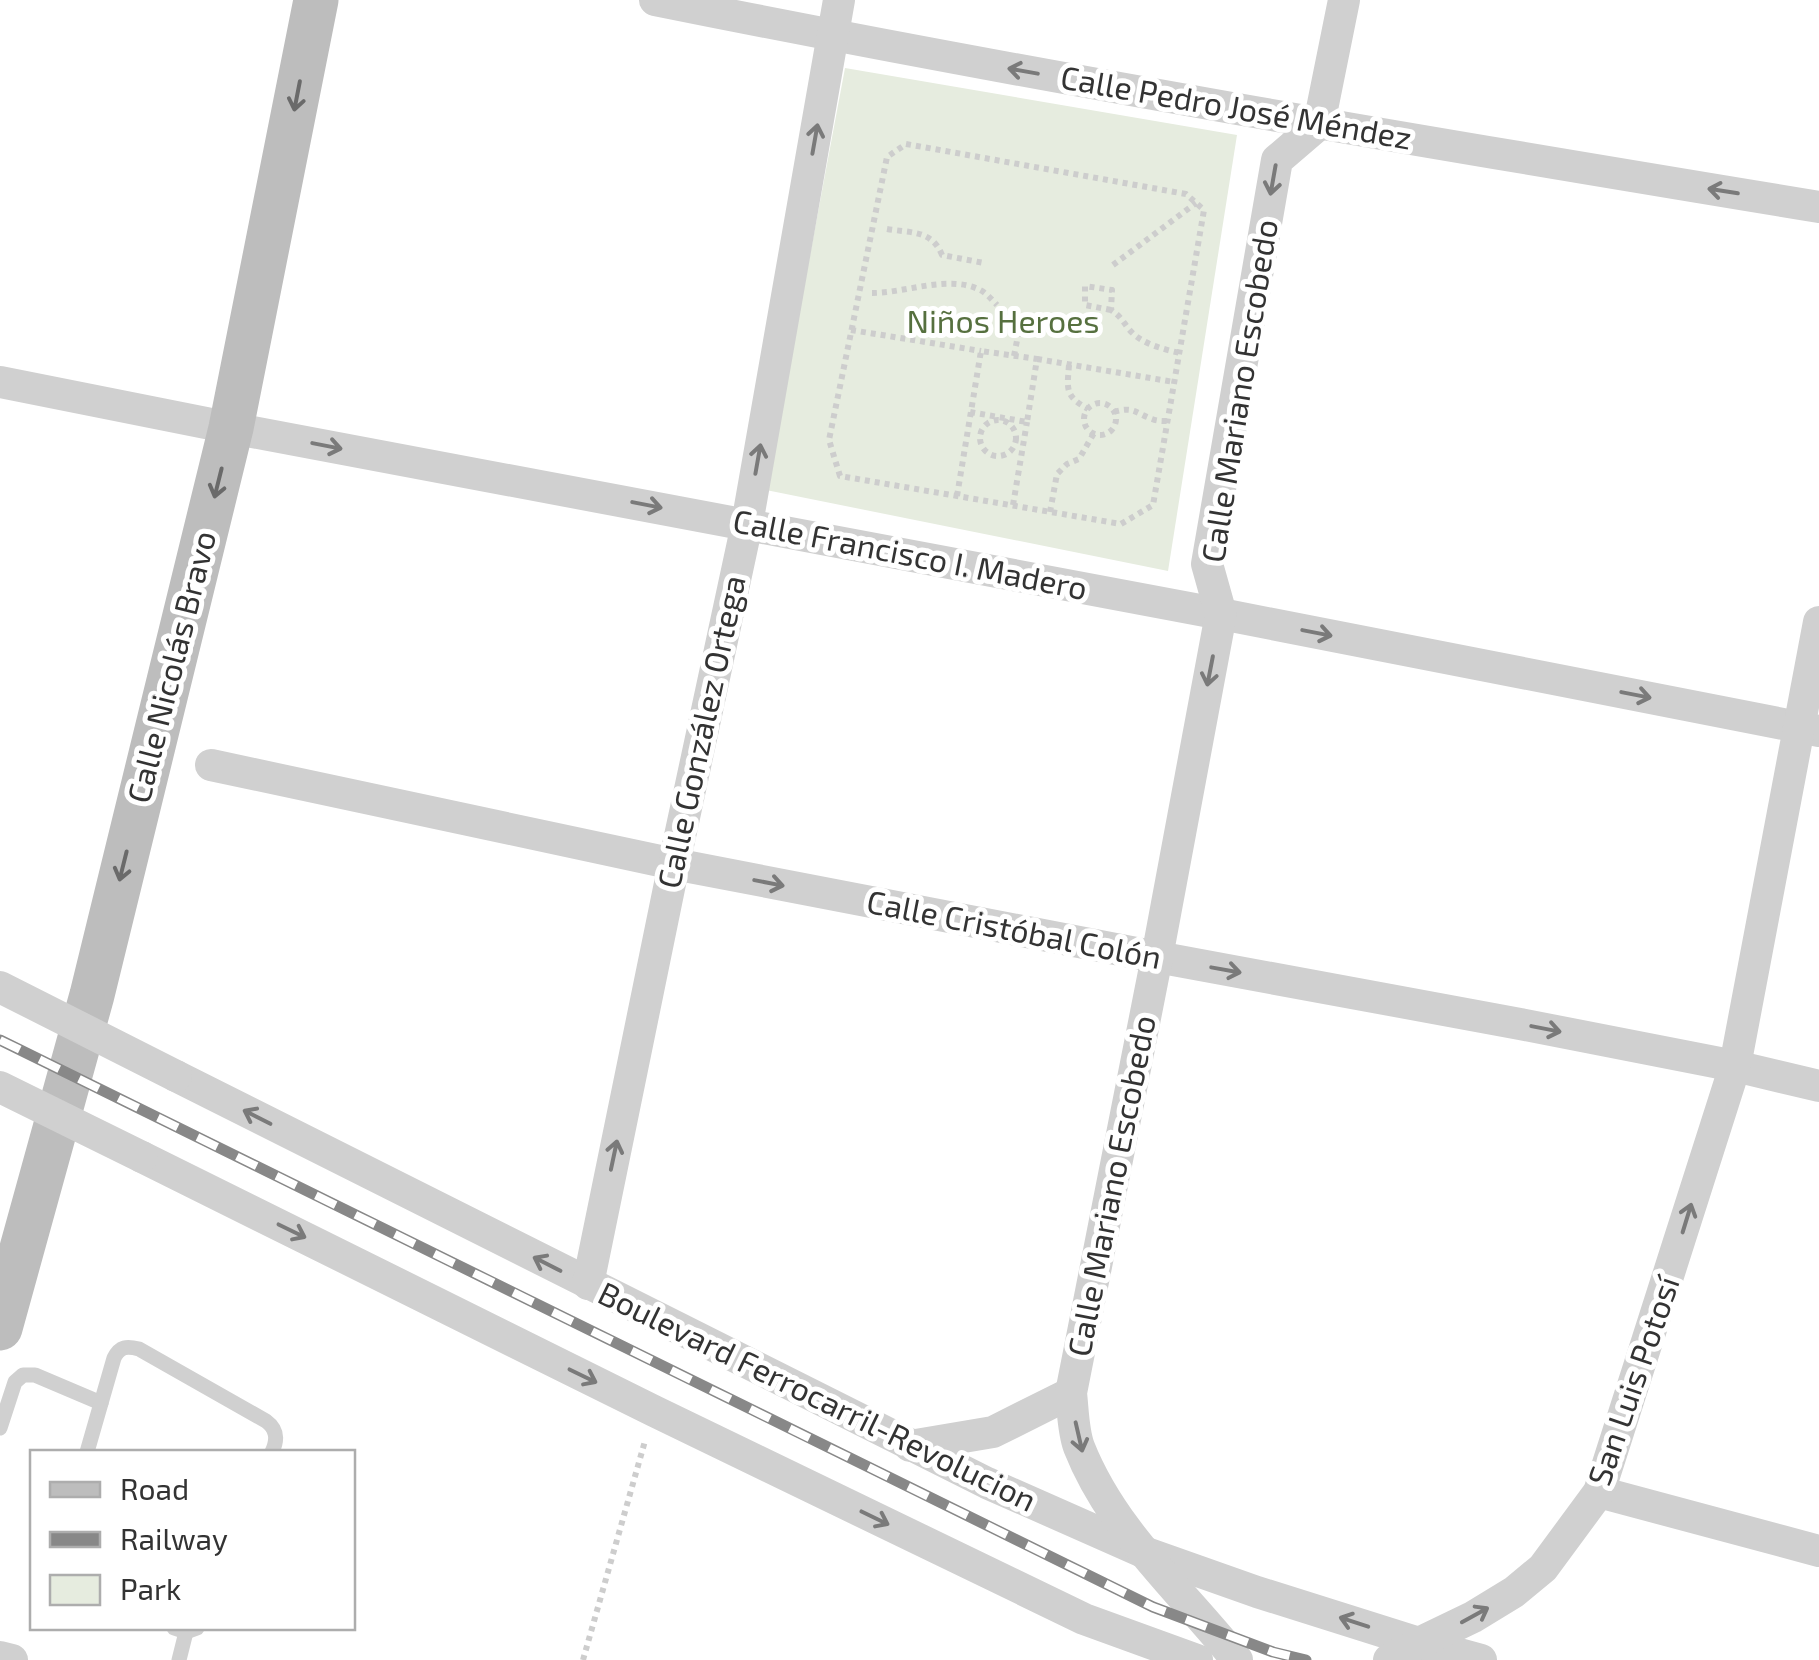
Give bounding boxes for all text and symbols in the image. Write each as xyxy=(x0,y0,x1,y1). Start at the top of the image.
street label: Calle Pedro José Méndez xyxy=(1058,56,1415,156)
one-way arrow xyxy=(1008,60,1040,79)
one-way arrow xyxy=(287,79,306,111)
one-way arrow xyxy=(806,124,825,156)
one-way arrow xyxy=(1263,163,1282,196)
one-way arrow xyxy=(1707,181,1740,200)
street label: Calle Mariano Escobedo xyxy=(1192,216,1284,565)
park label: Niños Heroes xyxy=(906,301,1100,339)
one-way arrow xyxy=(310,437,343,456)
one-way arrow xyxy=(749,444,768,476)
one-way arrow xyxy=(208,466,226,498)
one-way arrow xyxy=(630,497,662,516)
street label: Calle Francisco I. Madero xyxy=(730,500,1091,606)
street label: Calle Nicolás Bravo xyxy=(118,527,222,806)
street label: Calle González Ortega xyxy=(648,572,752,891)
one-way arrow xyxy=(1300,624,1332,643)
one-way arrow xyxy=(1200,654,1219,686)
one-way arrow xyxy=(1619,686,1651,705)
one-way arrow xyxy=(113,850,132,881)
one-way arrow xyxy=(752,874,784,893)
street label: Calle Cristóbal Colón xyxy=(864,881,1165,975)
one-way arrow xyxy=(1209,961,1242,980)
street label: Calle Mariano Escobedo xyxy=(1058,1012,1162,1359)
one-way arrow xyxy=(1529,1020,1561,1039)
one-way arrow xyxy=(242,1107,272,1126)
one-way arrow xyxy=(606,1139,625,1171)
one-way arrow xyxy=(1680,1203,1698,1234)
one-way arrow xyxy=(277,1222,306,1241)
one-way arrow xyxy=(532,1254,562,1273)
street label: San Luis Potosí xyxy=(1579,1270,1686,1490)
street label: Boulevard Ferrocarril-Revolucion xyxy=(593,1272,1043,1518)
one-way arrow xyxy=(568,1367,597,1386)
one-way arrow xyxy=(1071,1420,1089,1452)
legend xyxy=(30,1450,355,1630)
text: Road xyxy=(120,1470,189,1506)
one-way arrow xyxy=(860,1510,890,1529)
text: Railway xyxy=(120,1520,228,1556)
text: Park xyxy=(120,1570,181,1606)
one-way arrow xyxy=(1460,1604,1490,1624)
one-way arrow xyxy=(1339,1612,1370,1630)

